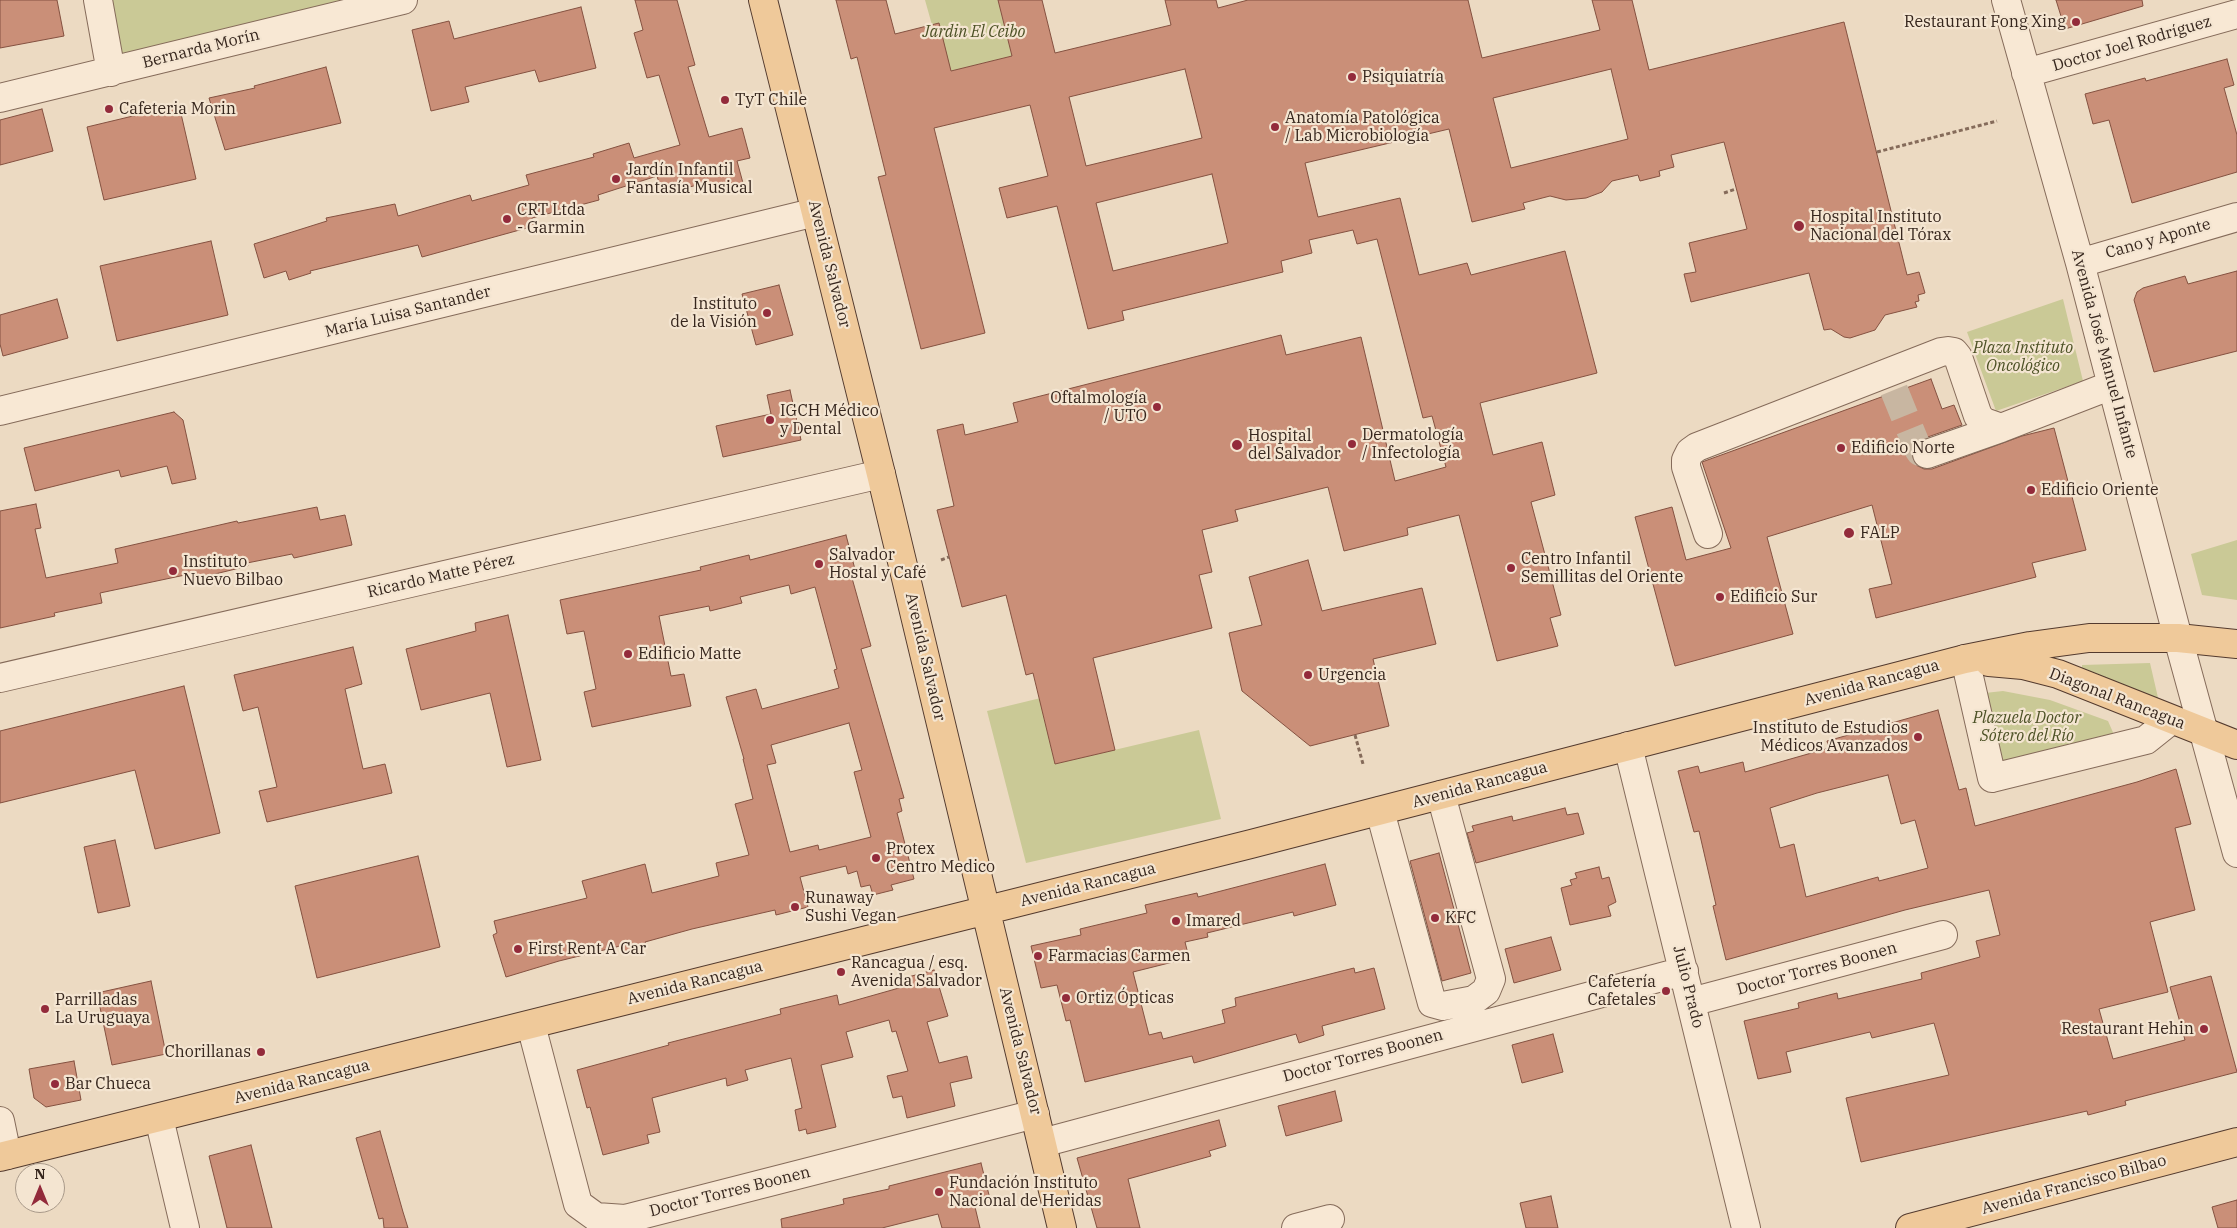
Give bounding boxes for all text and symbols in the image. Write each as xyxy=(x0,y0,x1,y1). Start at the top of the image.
place label: Restaurant Fong Xing xyxy=(1904,12,2066,32)
street label: Doctor Joel Rodríguez xyxy=(2050,12,2214,76)
marker: Restaurant Fong Xing xyxy=(2070,16,2082,28)
park label: Jardin El Ceibo xyxy=(922,22,1026,42)
street label: Bernarda Morín xyxy=(140,25,262,73)
place label: Psiquiatría xyxy=(1362,67,1444,87)
marker: Psiquiatría xyxy=(1346,71,1358,83)
place label: TyT Chile xyxy=(735,90,807,110)
marker: TyT Chile xyxy=(719,94,731,106)
place label: Cafeteria Morin xyxy=(119,99,236,119)
marker: Cafeteria Morin xyxy=(103,103,115,115)
place label: Anatomía Patológica / Lab Microbiología xyxy=(1285,108,1440,146)
marker: Anatomía Patológica / Lab Microbiología xyxy=(1269,121,1281,133)
place label: Jardín Infantil Fantasía Musical xyxy=(626,160,752,198)
marker: Jardín Infantil Fantasía Musical xyxy=(610,173,622,185)
street label: Avenida Salvador xyxy=(804,198,854,330)
place label: CRT Ltda - Garmin xyxy=(517,200,585,238)
place label: Hospital Instituto Nacional del Tórax xyxy=(1810,207,1951,245)
marker: CRT Ltda - Garmin xyxy=(501,213,513,225)
street label: Cano y Aponte xyxy=(2103,215,2213,263)
marker: Hospital Instituto Nacional del Tórax xyxy=(1792,219,1806,233)
street label: Avenida José Manuel Infante xyxy=(2067,247,2141,461)
street label: María Luisa Santander xyxy=(323,282,493,342)
place label: Instituto de la Visión xyxy=(670,294,757,332)
marker: Instituto de la Visión xyxy=(761,307,773,319)
park label: Plaza Instituto Oncológico xyxy=(1973,338,2073,376)
place label: Oftalmología / UTO xyxy=(1050,388,1147,426)
place label: IGCH Médico y Dental xyxy=(780,401,879,439)
marker: Oftalmología / UTO xyxy=(1151,401,1163,413)
marker: IGCH Médico y Dental xyxy=(764,414,776,426)
place label: Dermatología / Infectología xyxy=(1362,425,1464,463)
place label: Hospital del Salvador xyxy=(1248,426,1341,464)
marker: Hospital del Salvador xyxy=(1230,438,1244,452)
marker: Dermatología / Infectología xyxy=(1346,438,1358,450)
place label: Edificio Norte xyxy=(1851,438,1955,458)
marker: Edificio Norte xyxy=(1835,442,1847,454)
place label: Edificio Oriente xyxy=(2041,480,2159,500)
marker: Edificio Oriente xyxy=(2025,484,2037,496)
place label: FALP xyxy=(1860,523,1900,543)
marker: FALP xyxy=(1842,526,1856,540)
place label: Salvador Hostal y Café xyxy=(829,545,926,583)
place label: Centro Infantil Semillitas del Oriente xyxy=(1521,549,1683,587)
street label: Ricardo Matte Pérez xyxy=(366,550,516,602)
place label: Instituto Nuevo Bilbao xyxy=(183,552,283,590)
marker: Salvador Hostal y Café xyxy=(813,558,825,570)
marker: Centro Infantil Semillitas del Oriente xyxy=(1505,562,1517,574)
marker: Instituto Nuevo Bilbao xyxy=(167,565,179,577)
place label: Edificio Sur xyxy=(1730,587,1817,607)
street label: Avenida Salvador xyxy=(901,591,949,723)
marker: Edificio Sur xyxy=(1714,591,1726,603)
place label: Edificio Matte xyxy=(638,644,741,664)
marker: Edificio Matte xyxy=(622,648,634,660)
street label: Avenida Rancagua xyxy=(1802,656,1942,710)
street label: Diagonal Rancagua xyxy=(2046,664,2188,734)
place label: Urgencia xyxy=(1318,665,1386,685)
marker: Urgencia xyxy=(1302,669,1314,681)
park label: Plazuela Doctor Sótero del Río xyxy=(1973,708,2081,746)
place label: Instituto de Estudios Médicos Avanzados xyxy=(1753,718,1908,756)
marker: Instituto de Estudios Médicos Avanzados xyxy=(1912,731,1924,743)
street label: Avenida Rancagua xyxy=(1410,758,1550,812)
place label: Protex Centro Medico xyxy=(886,839,995,877)
marker: Protex Centro Medico xyxy=(870,852,882,864)
street label: Avenida Rancagua xyxy=(1018,859,1158,911)
place label: Runaway Sushi Vegan xyxy=(805,888,897,926)
marker: Runaway Sushi Vegan xyxy=(789,901,801,913)
place label: KFC xyxy=(1445,908,1476,928)
place label: Imared xyxy=(1186,911,1241,931)
marker: KFC xyxy=(1429,912,1441,924)
marker: Imared xyxy=(1170,915,1182,927)
street label: Doctor Torres Boonen xyxy=(1735,938,1899,1000)
place label: First Rent A Car xyxy=(528,939,646,959)
marker: First Rent A Car xyxy=(512,943,524,955)
street label: Julio Prado xyxy=(1669,944,1707,1030)
place label: Farmacias Carmen xyxy=(1048,946,1191,966)
marker: Farmacias Carmen xyxy=(1032,950,1044,962)
place label: Rancagua / esq. Avenida Salvador xyxy=(851,953,982,991)
street label: Avenida Rancagua xyxy=(625,957,765,1009)
marker: Rancagua / esq. Avenida Salvador xyxy=(835,966,847,978)
place label: Cafetería Cafetales xyxy=(1588,972,1656,1010)
street label: Avenida Salvador xyxy=(995,985,1045,1117)
marker: Cafetería Cafetales xyxy=(1660,985,1672,997)
place label: Ortiz Ópticas xyxy=(1076,988,1174,1008)
place label: Parrilladas La Uruguaya xyxy=(55,990,150,1028)
marker: Ortiz Ópticas xyxy=(1060,992,1072,1004)
marker: Parrilladas La Uruguaya xyxy=(39,1003,51,1015)
place label: Restaurant Hehin xyxy=(2061,1019,2194,1039)
marker: Restaurant Hehin xyxy=(2198,1023,2210,1035)
street label: Doctor Torres Boonen xyxy=(1281,1025,1445,1087)
place label: Chorillanas xyxy=(164,1042,251,1062)
marker: Chorillanas xyxy=(255,1046,267,1058)
street label: Avenida Rancagua xyxy=(232,1056,372,1108)
place label: Bar Chueca xyxy=(65,1074,151,1094)
marker: Bar Chueca xyxy=(49,1078,61,1090)
street label: Avenida Francisco Bilbao xyxy=(1979,1151,2169,1219)
north arrow xyxy=(15,1163,65,1213)
street label: Doctor Torres Boonen xyxy=(648,1163,812,1221)
text: N xyxy=(34,1165,46,1183)
place label: Fundación Instituto Nacional de Heridas xyxy=(949,1173,1101,1211)
marker: Fundación Instituto Nacional de Heridas xyxy=(933,1186,945,1198)

